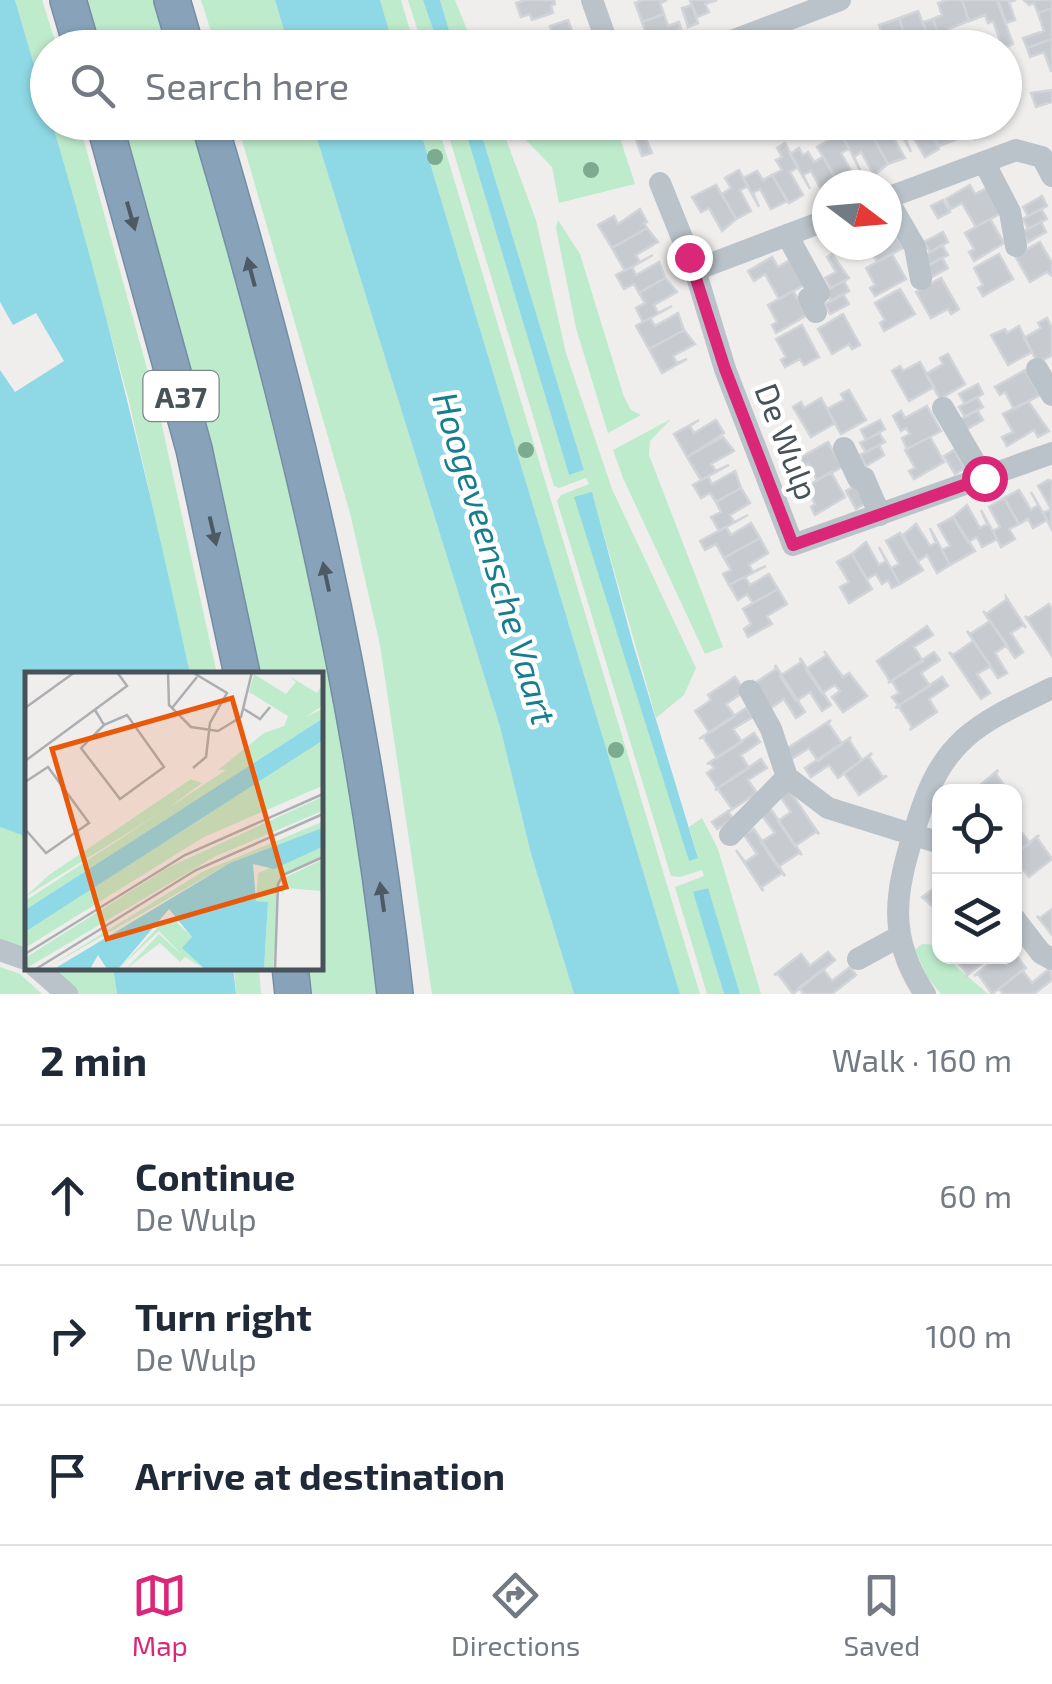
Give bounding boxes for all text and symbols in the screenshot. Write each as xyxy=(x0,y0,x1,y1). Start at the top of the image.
search box xyxy=(30,30,1022,140)
icon: search xyxy=(65,58,120,113)
text: Search here xyxy=(145,62,349,108)
north arrow xyxy=(812,170,902,260)
one-way arrow xyxy=(124,201,140,232)
route end xyxy=(667,235,713,281)
one-way arrow xyxy=(243,257,259,288)
road number: A37 xyxy=(144,371,218,421)
street label: De Wulp xyxy=(748,377,828,505)
water label: Hoogeveensche Vaart xyxy=(425,386,567,730)
route start xyxy=(962,456,1008,502)
one-way arrow xyxy=(206,516,221,547)
one-way arrow xyxy=(318,561,334,592)
inset map xyxy=(25,672,322,969)
map controls xyxy=(932,784,1022,964)
button: locate xyxy=(932,784,1022,874)
button: layers xyxy=(932,874,1022,964)
one-way arrow xyxy=(373,881,389,913)
text: 2 min xyxy=(40,1034,147,1084)
text: Walk · 160 m xyxy=(832,1040,1012,1078)
text: Continue xyxy=(135,1153,295,1199)
icon: ahead xyxy=(40,1168,95,1223)
text: 60 m xyxy=(939,1176,1012,1214)
text: De Wulp xyxy=(135,1199,256,1237)
text: Turn right xyxy=(135,1293,312,1339)
icon: right xyxy=(40,1308,95,1363)
text: 100 m xyxy=(926,1316,1012,1354)
text: De Wulp xyxy=(135,1339,256,1377)
icon: arrive xyxy=(40,1448,95,1503)
text: Arrive at destination xyxy=(135,1452,505,1498)
tab: Map xyxy=(132,1568,188,1662)
tab: Directions xyxy=(451,1568,580,1662)
tab: Saved xyxy=(844,1568,920,1662)

